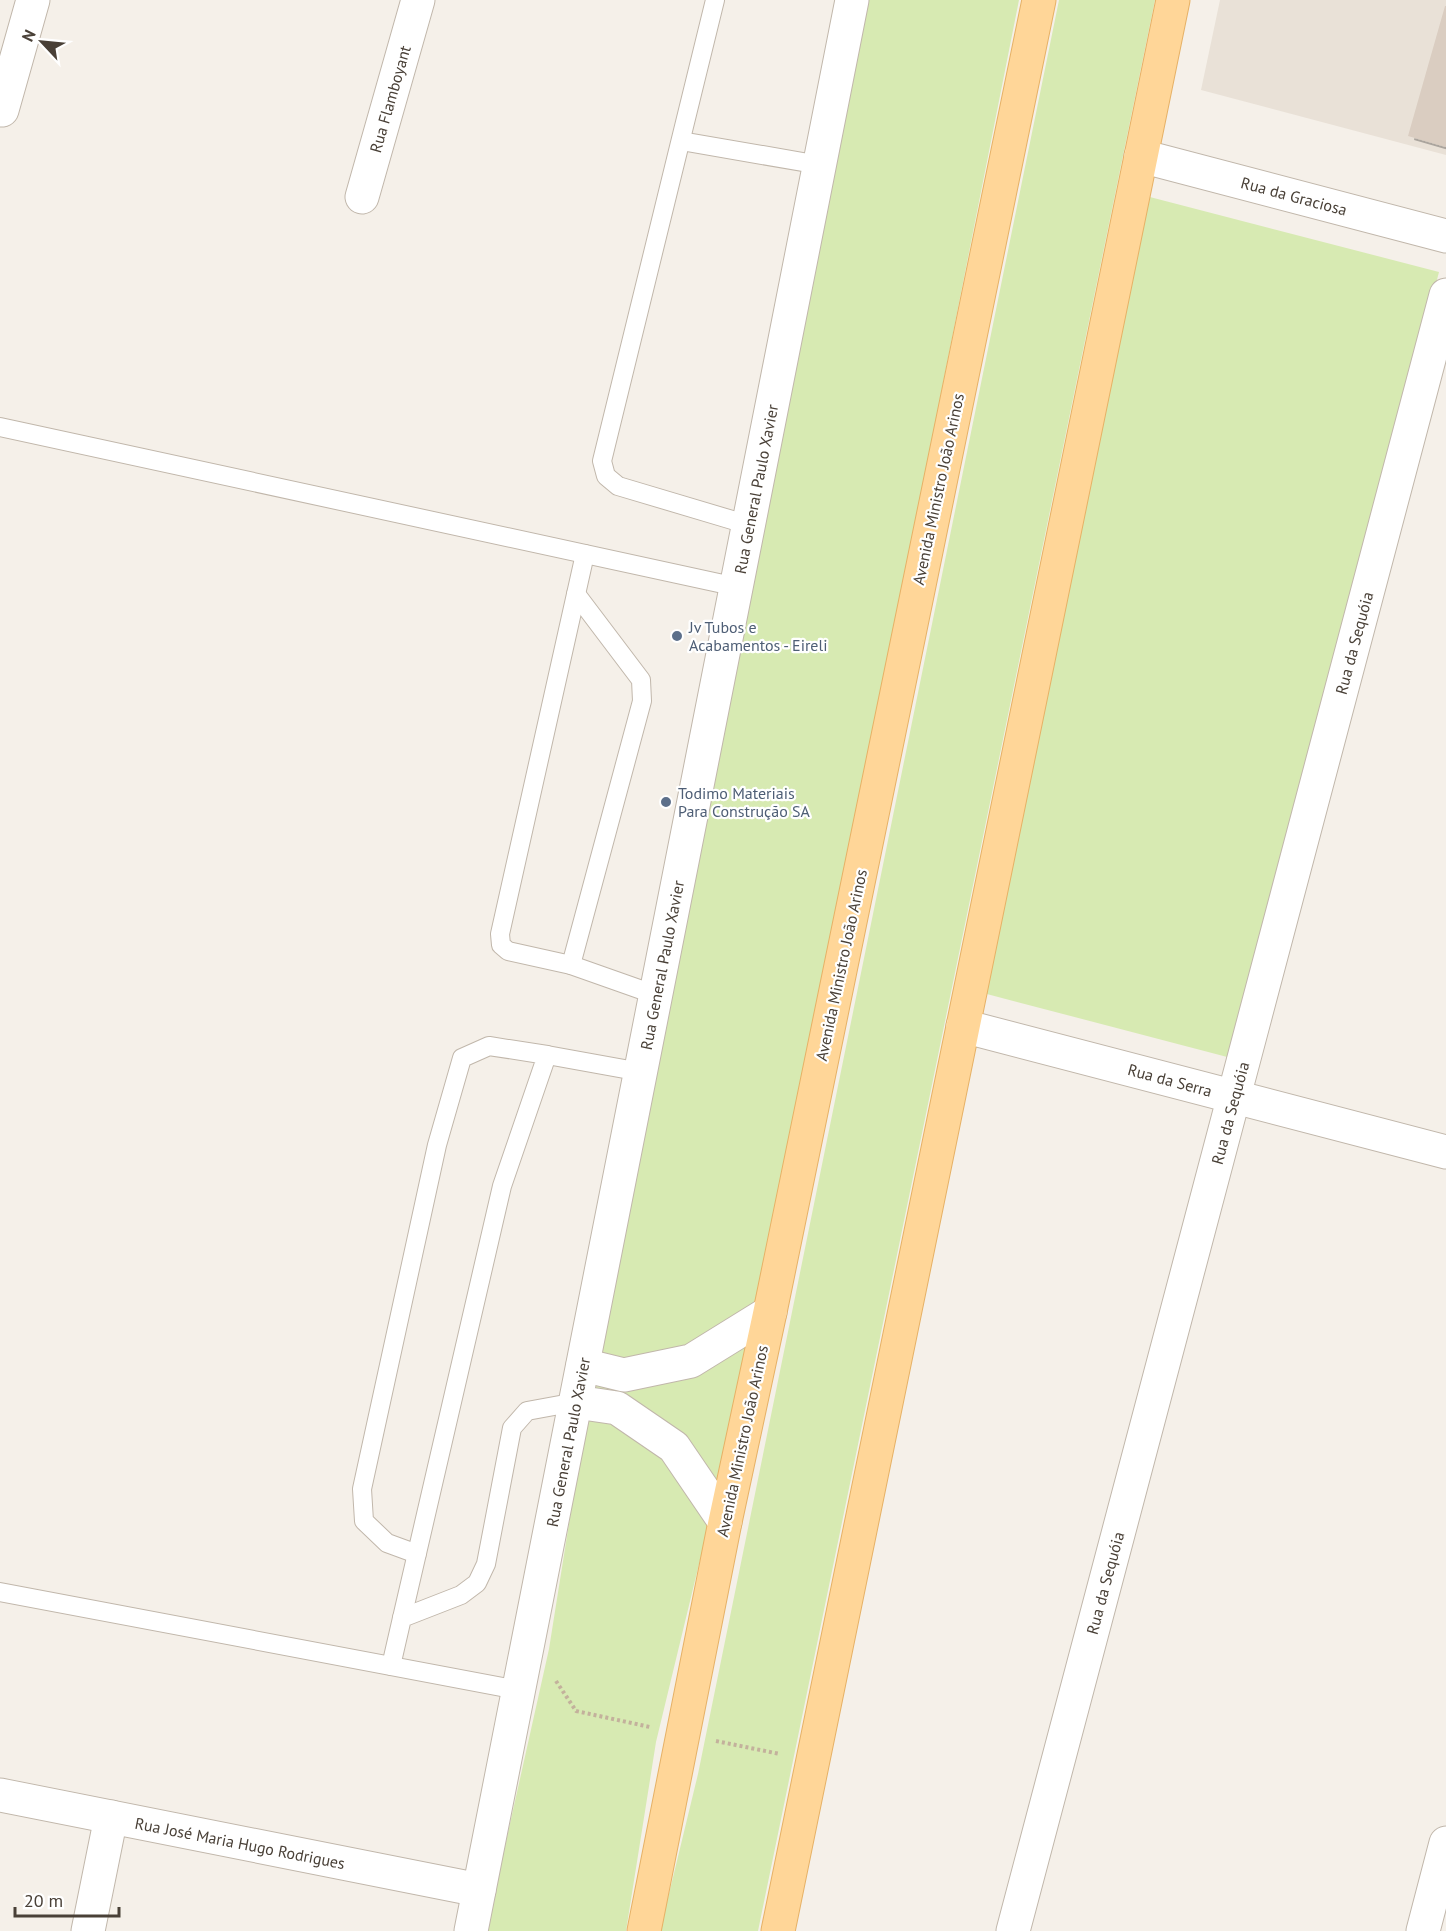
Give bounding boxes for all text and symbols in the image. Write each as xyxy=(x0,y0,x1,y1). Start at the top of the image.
north arrow xyxy=(12,12,72,72)
text: N xyxy=(17,26,40,45)
street label: Rua Flamboyant xyxy=(365,43,415,155)
street label: Rua da Graciosa xyxy=(1239,172,1349,220)
street label: Avenida Ministro João Arinos xyxy=(908,391,968,587)
street label: Rua General Paulo Xavier xyxy=(730,402,782,575)
street label: Rua da Sequóia xyxy=(1331,589,1377,697)
place label: Jv Tubos e Acabamentos - Eireli xyxy=(688,617,827,655)
marker: Jv Tubos e Acabamentos - Eireli xyxy=(670,629,684,643)
place label: Todimo Materiais Para Construção SA xyxy=(678,783,811,821)
marker: Todimo Materiais Para Construção SA xyxy=(659,795,673,809)
street label: Avenida Ministro João Arinos xyxy=(811,867,871,1063)
street label: Rua General Paulo Xavier xyxy=(636,878,688,1051)
street label: Rua da Serra xyxy=(1126,1059,1214,1101)
street label: Rua da Sequóia xyxy=(1207,1059,1253,1167)
street label: Avenida Ministro João Arinos xyxy=(712,1343,772,1539)
street label: Rua General Paulo Xavier xyxy=(542,1355,594,1528)
street label: Rua da Sequóia xyxy=(1082,1529,1128,1637)
street label: Rua José Maria Hugo Rodrigues xyxy=(133,1813,347,1873)
scale bar xyxy=(15,1880,118,1918)
text: 20 m xyxy=(24,1889,63,1912)

